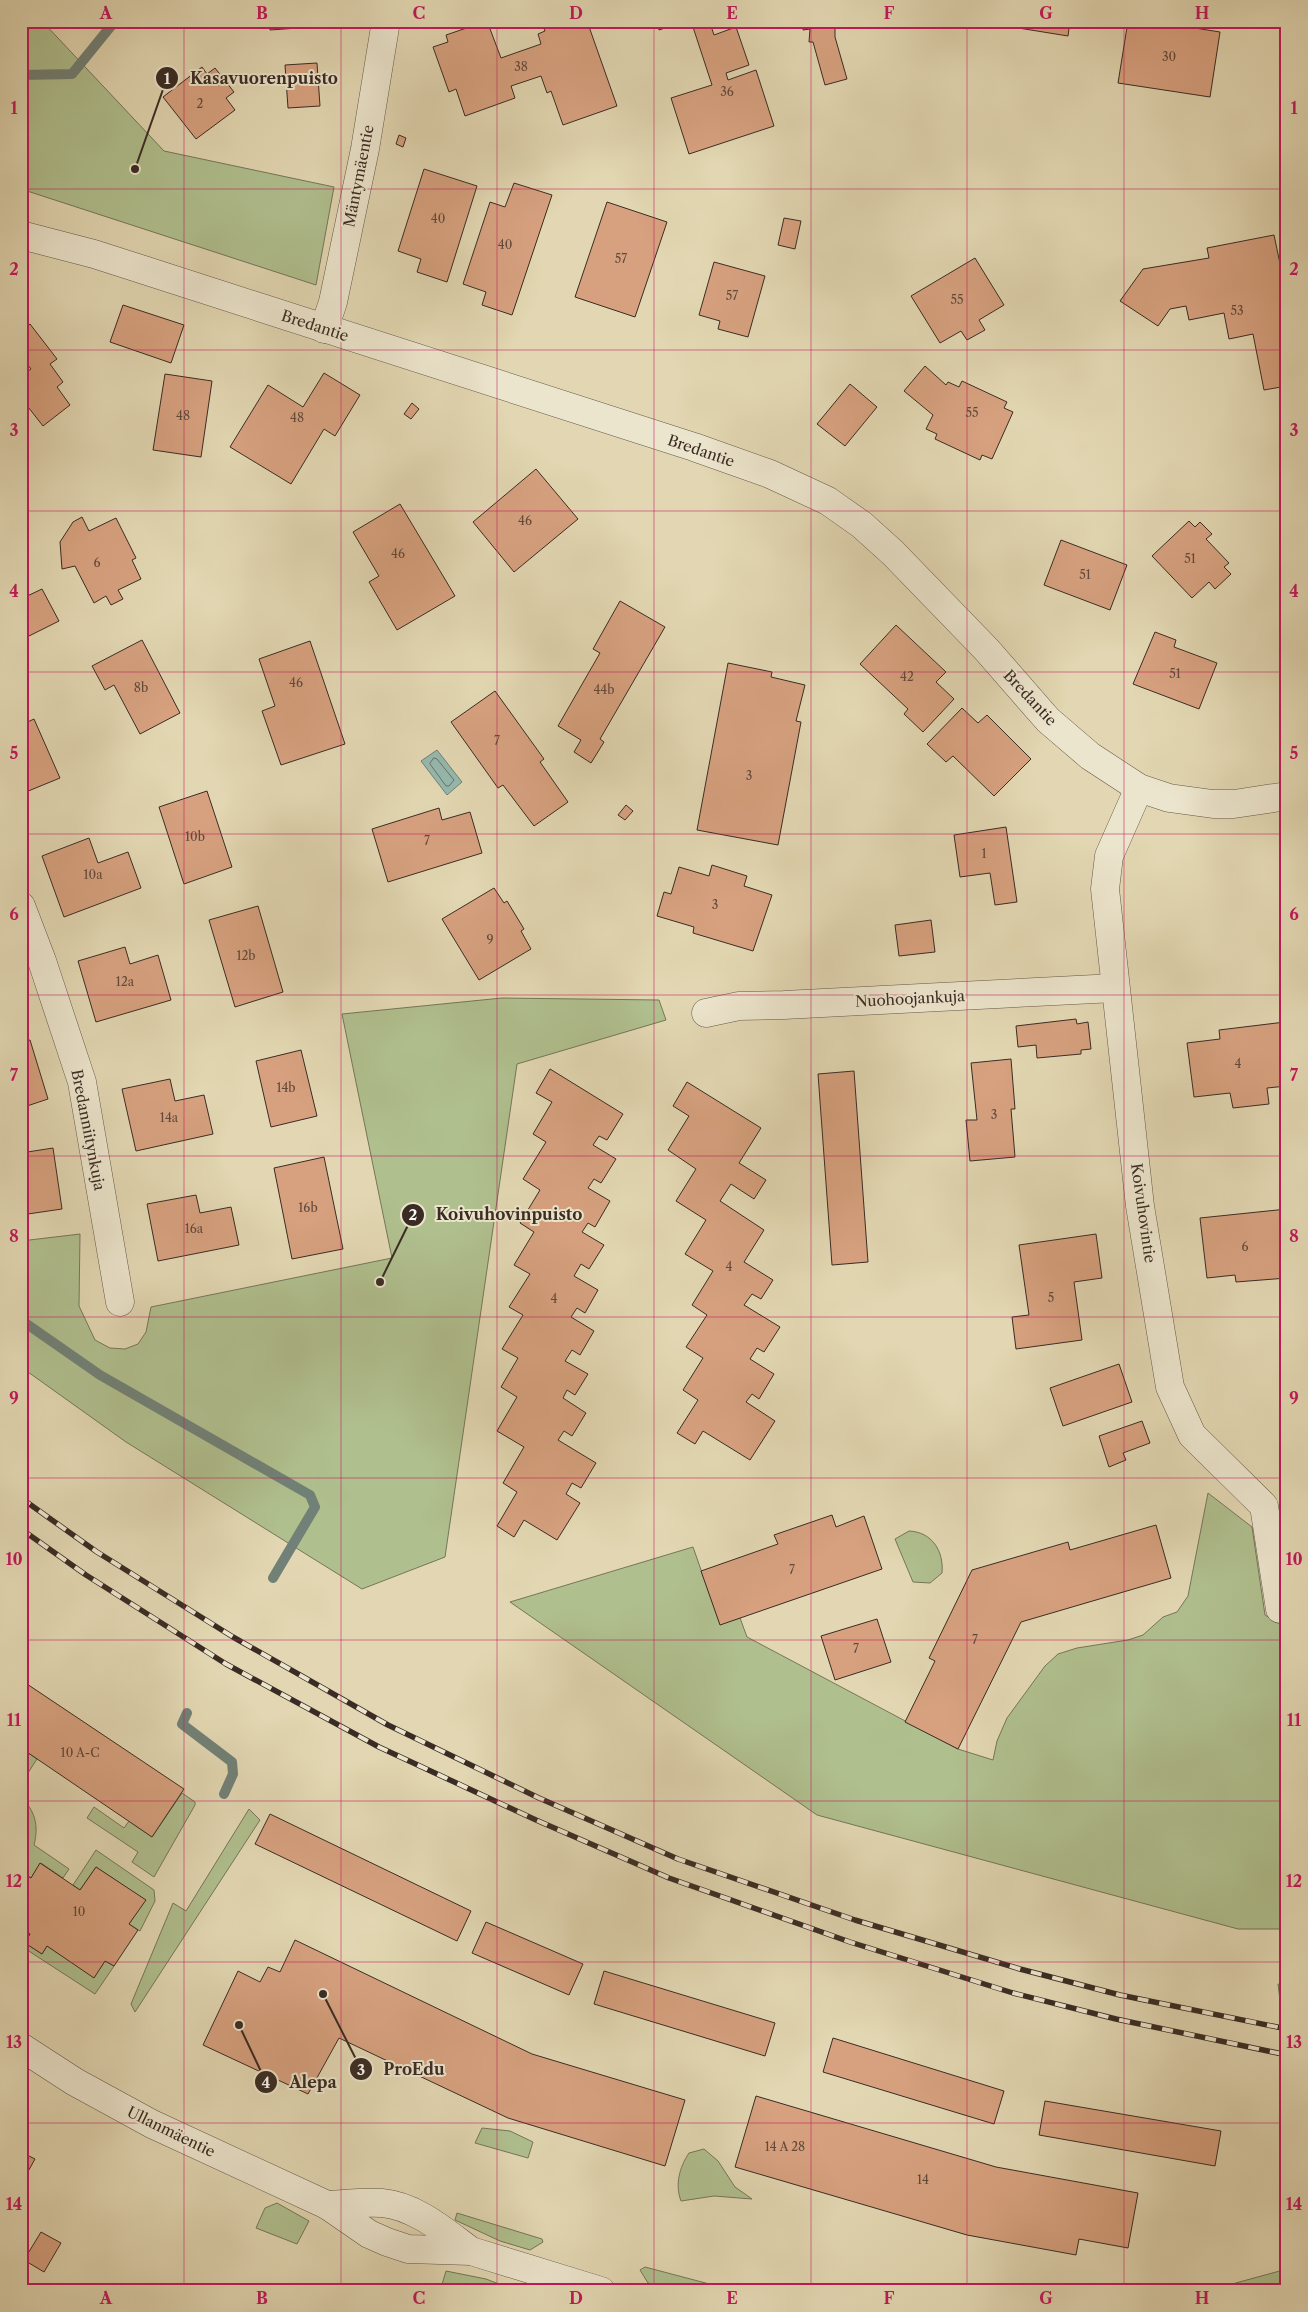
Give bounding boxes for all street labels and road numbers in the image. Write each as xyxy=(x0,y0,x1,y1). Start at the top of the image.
street label: Mäntymäentie xyxy=(339,123,378,229)
street label: Bredantie xyxy=(279,306,351,345)
street label: Bredantie xyxy=(665,430,737,471)
street label: Bredantie xyxy=(1000,666,1061,730)
street label: Nuohoojankuja xyxy=(855,986,965,1011)
street label: Bredanniitynkuja xyxy=(67,1068,110,1192)
street label: Koivuhovintie xyxy=(1127,1162,1160,1264)
street label: Ullanmäentie xyxy=(124,2102,218,2161)

